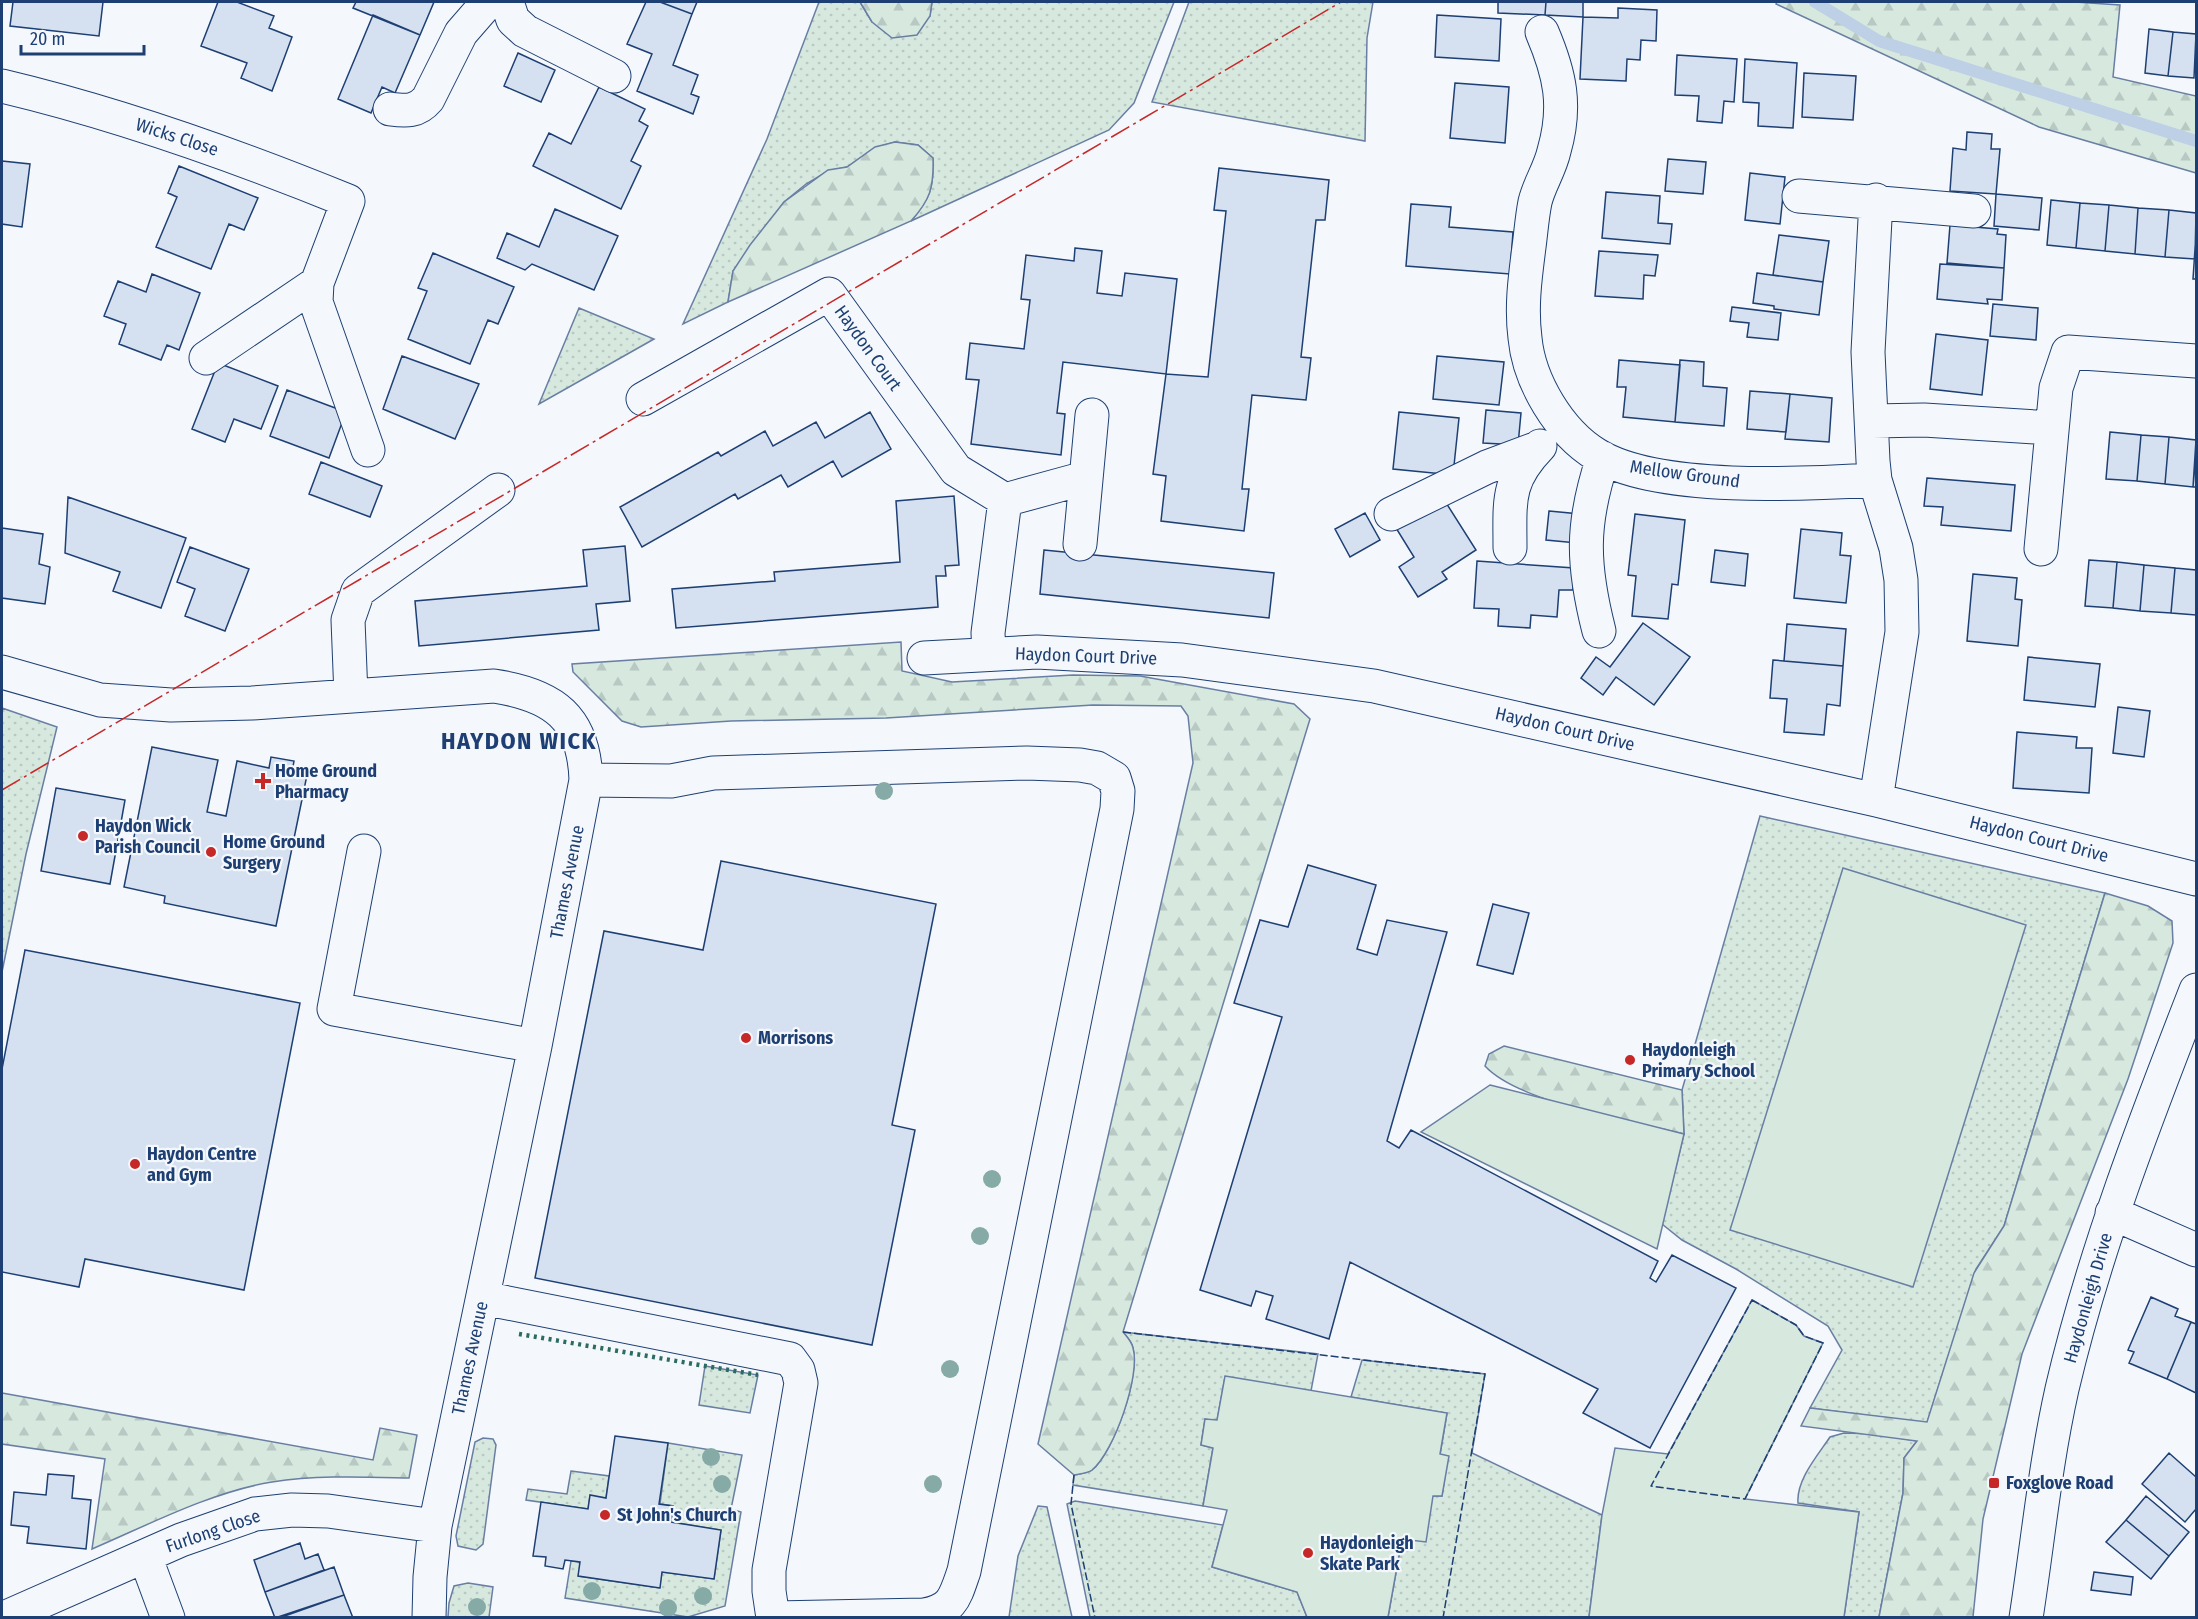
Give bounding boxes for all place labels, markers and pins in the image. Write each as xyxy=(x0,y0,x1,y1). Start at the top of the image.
place label: Home Ground Pharmacy xyxy=(275,760,377,803)
marker: Home Ground Pharmacy xyxy=(256,774,270,788)
place label: Haydon Wick Parish Council xyxy=(95,815,200,858)
marker: Haydon Wick Parish Council xyxy=(76,829,90,843)
place label: Home Ground Surgery xyxy=(223,831,325,874)
marker: Home Ground Surgery xyxy=(204,845,218,859)
place label: Morrisons xyxy=(758,1027,833,1049)
marker: Morrisons xyxy=(739,1031,753,1045)
place label: Haydonleigh Primary School xyxy=(1642,1039,1755,1082)
marker: Haydonleigh Primary School xyxy=(1623,1053,1637,1067)
place label: Haydon Centre and Gym xyxy=(147,1143,257,1186)
marker: Haydon Centre and Gym xyxy=(128,1157,142,1171)
place label: Foxglove Road xyxy=(2006,1472,2113,1494)
marker: Foxglove Road xyxy=(1987,1476,2001,1490)
place label: St John's Church xyxy=(617,1504,737,1526)
marker: St John's Church xyxy=(598,1508,612,1522)
place label: Haydonleigh Skate Park xyxy=(1320,1532,1414,1575)
marker: Haydonleigh Skate Park xyxy=(1301,1546,1315,1560)

